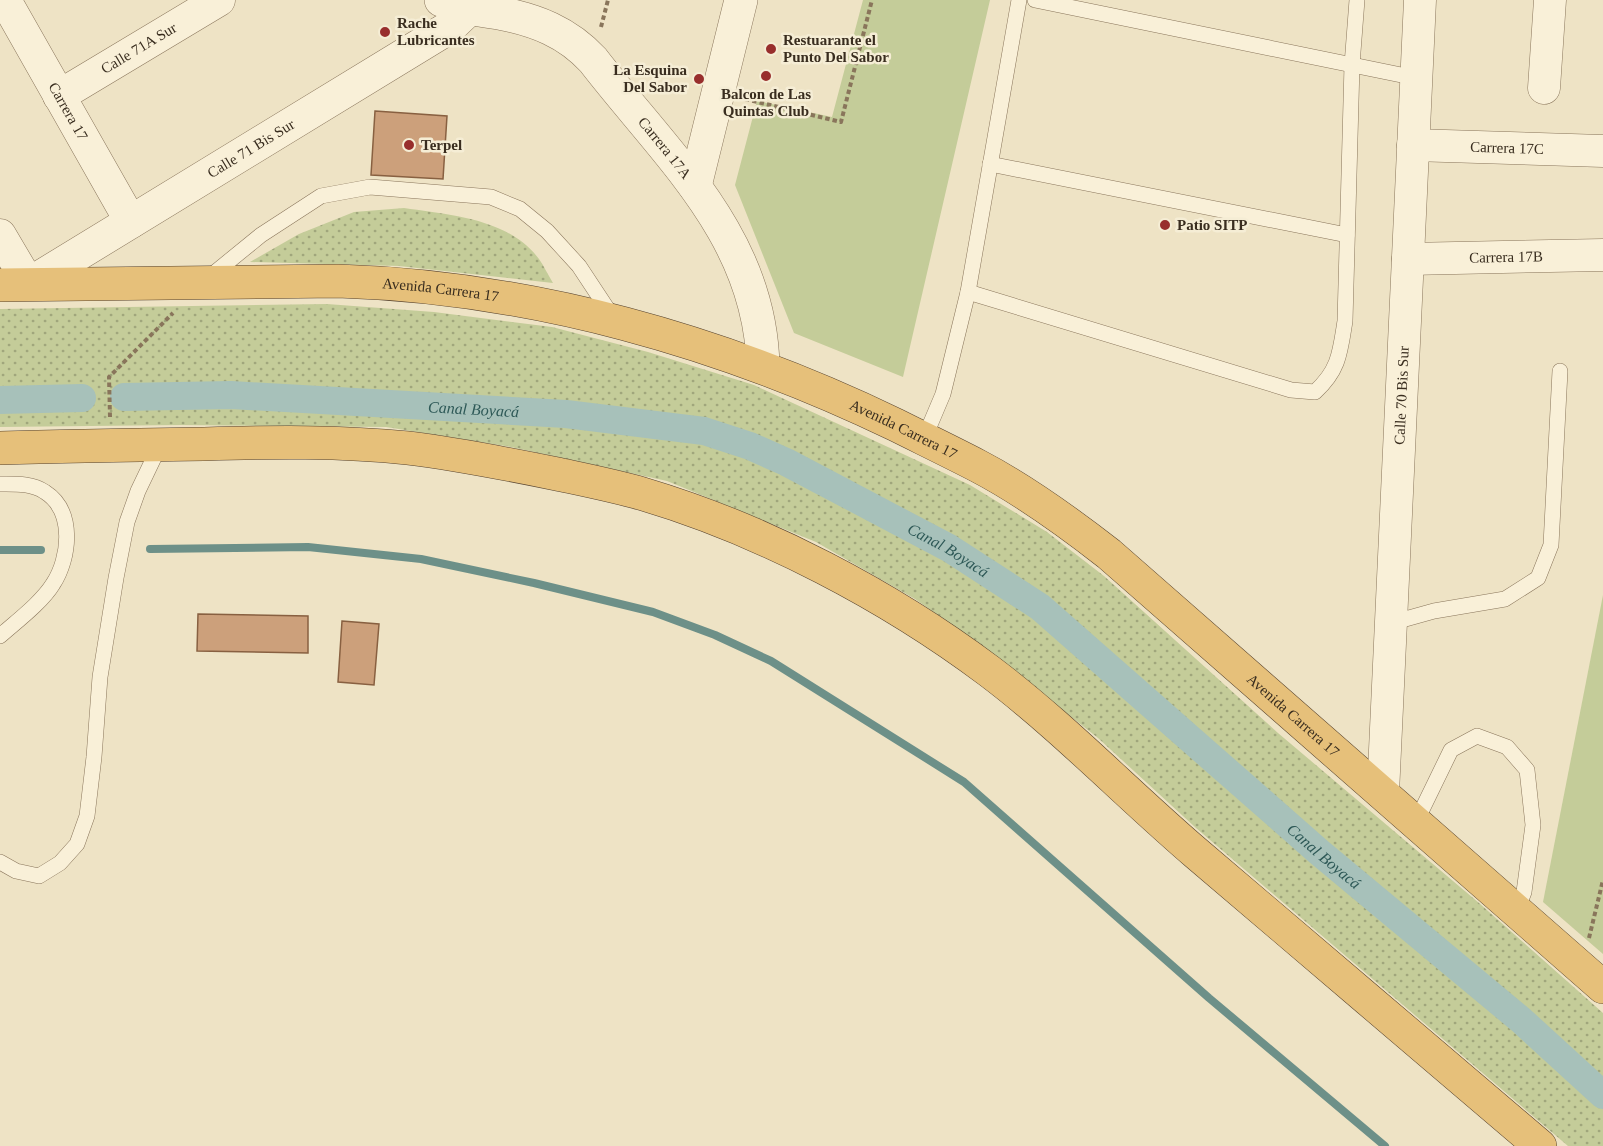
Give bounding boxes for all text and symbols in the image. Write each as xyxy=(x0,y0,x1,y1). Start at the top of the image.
place label: Rache Lubricantes xyxy=(397,15,475,48)
street label: Calle 71A Sur xyxy=(98,19,179,77)
marker: Rache Lubricantes xyxy=(378,25,392,39)
place label: Restuarante el Punto Del Sabor xyxy=(783,32,889,65)
marker: Restuarante el Punto Del Sabor xyxy=(764,42,778,56)
place label: La Esquina Del Sabor xyxy=(613,62,687,95)
marker: Balcon de Las Quintas Club xyxy=(759,69,773,83)
marker: La Esquina Del Sabor xyxy=(692,72,706,86)
street label: Carrera 17 xyxy=(45,80,91,143)
place label: Balcon de Las Quintas Club xyxy=(721,86,811,119)
street label: Carrera 17A xyxy=(635,114,694,182)
street label: Calle 71 Bis Sur xyxy=(205,116,297,181)
place label: Terpel xyxy=(421,137,462,153)
marker: Terpel xyxy=(402,138,416,152)
street label: Carrera 17C xyxy=(1470,139,1544,157)
place label: Patio SITP xyxy=(1177,217,1247,233)
marker: Patio SITP xyxy=(1158,218,1172,232)
street label: Carrera 17B xyxy=(1469,248,1543,266)
street label: Avenida Carrera 17 xyxy=(382,275,501,305)
street label: Calle 70 Bis Sur xyxy=(1391,346,1412,445)
street label: Avenida Carrera 17 xyxy=(847,397,960,462)
water label: Canal Boyacá xyxy=(428,398,520,420)
water label: Canal Boyacá xyxy=(905,520,992,581)
street label: Avenida Carrera 17 xyxy=(1244,671,1343,760)
water label: Canal Boyacá xyxy=(1284,820,1364,892)

